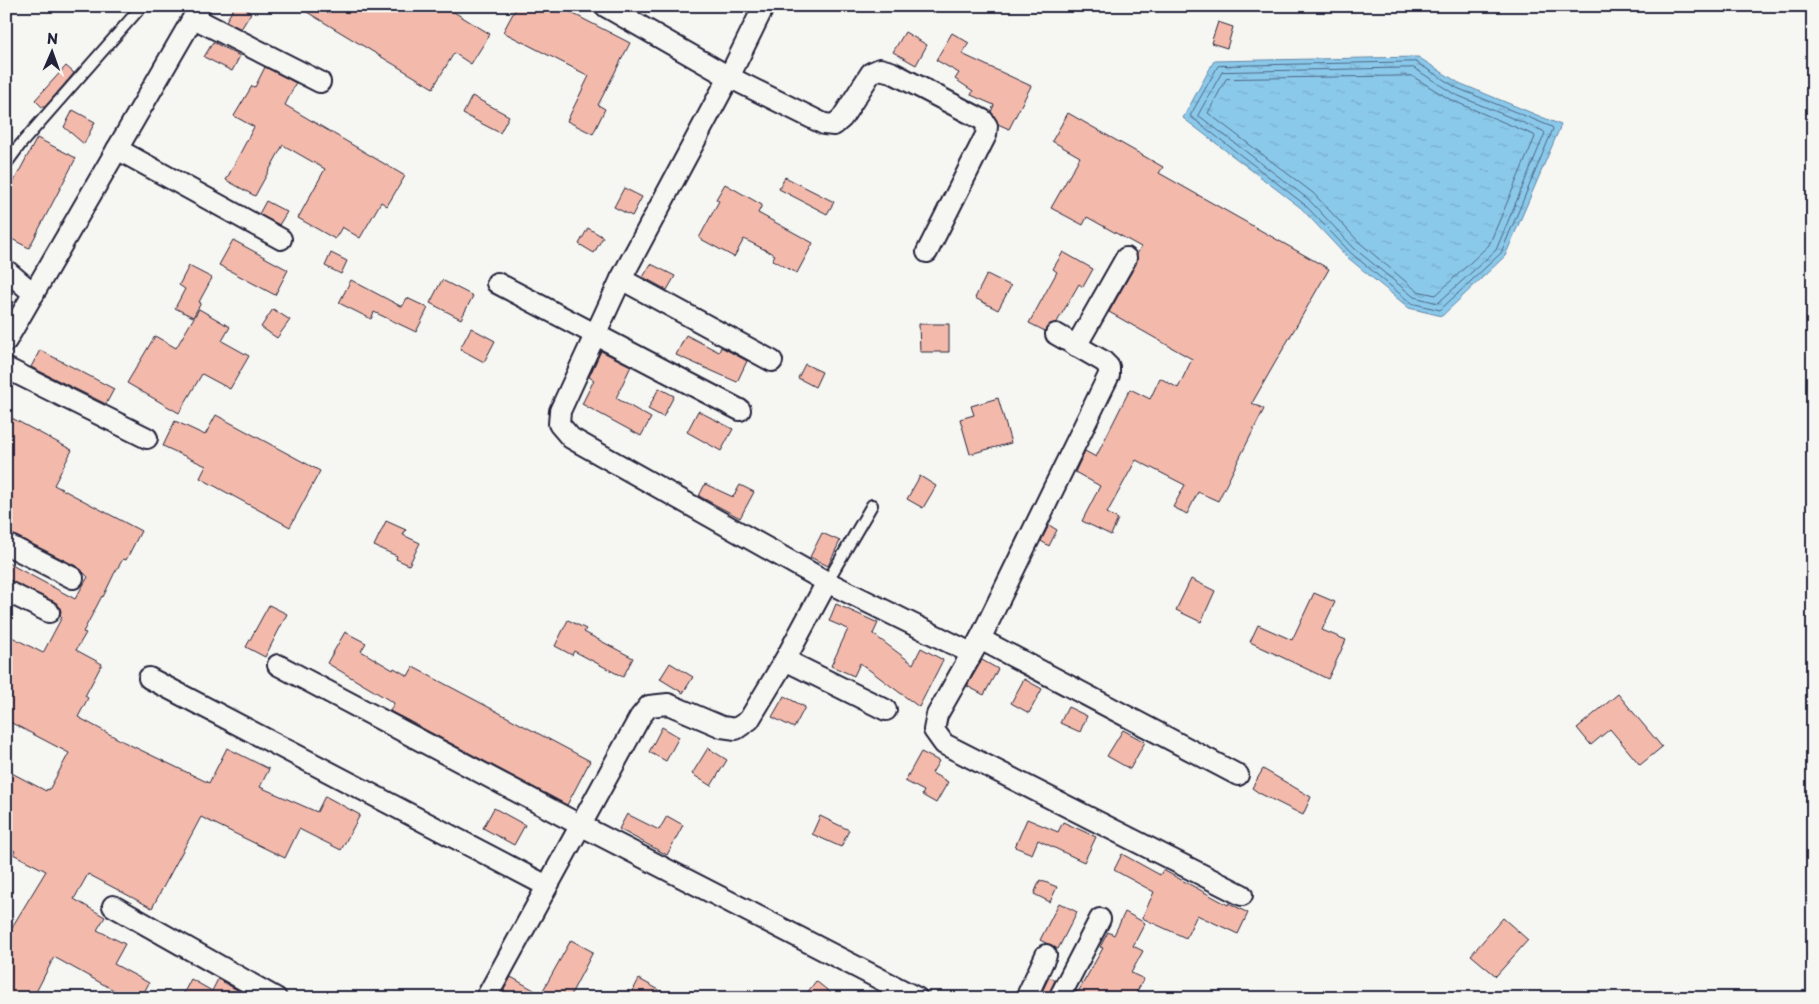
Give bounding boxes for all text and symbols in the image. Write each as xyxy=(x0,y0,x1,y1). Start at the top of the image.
north arrow xyxy=(28,28,78,78)
text: N xyxy=(47,28,58,49)

